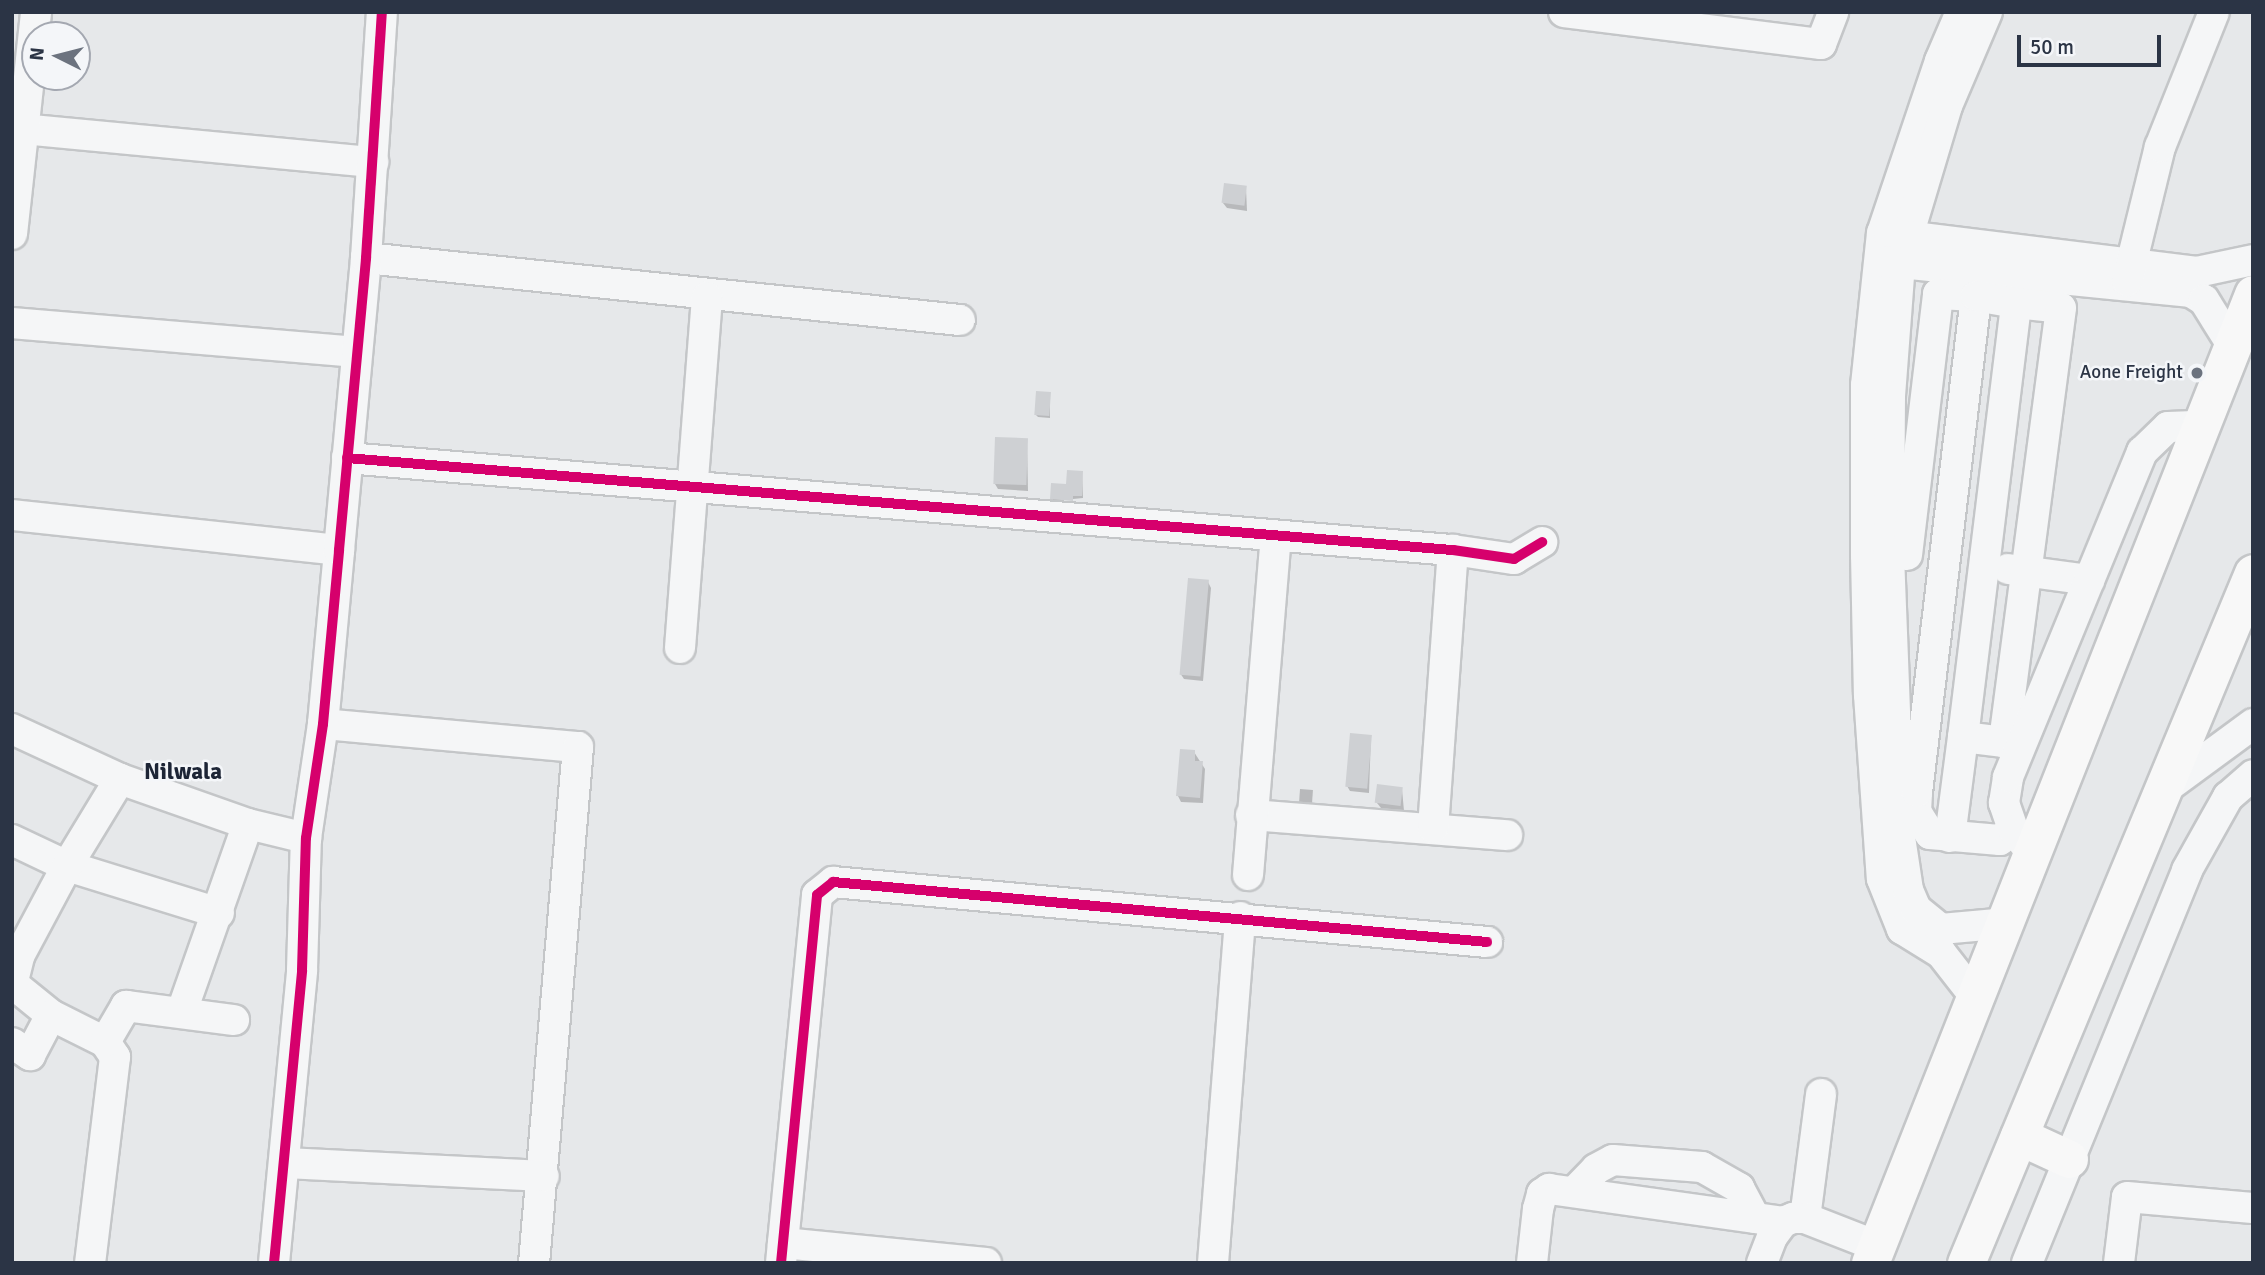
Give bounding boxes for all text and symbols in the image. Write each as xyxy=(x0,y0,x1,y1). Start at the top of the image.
north arrow xyxy=(21,21,91,91)
scale bar xyxy=(2020,21,2164,65)
text: 50 m xyxy=(2030,34,2074,60)
text: N xyxy=(24,46,50,62)
place label: Aone Freight xyxy=(2080,362,2183,384)
marker: Aone Freight xyxy=(2189,365,2205,381)
district label: Nilwala xyxy=(144,758,222,786)

